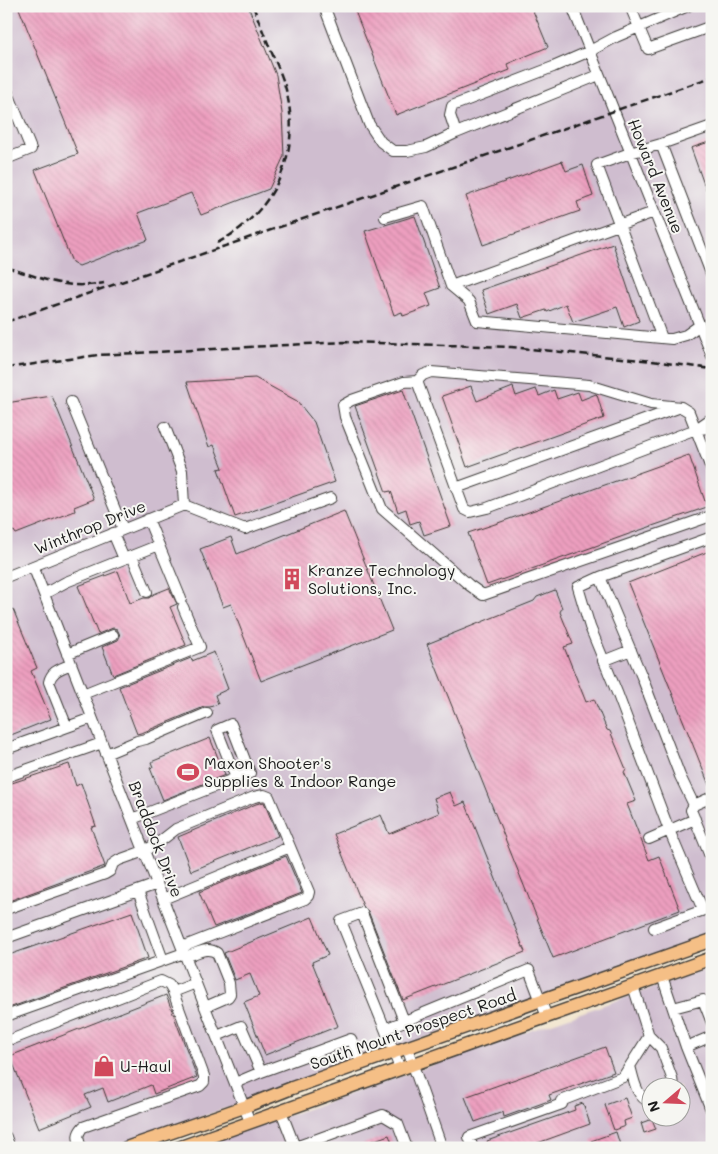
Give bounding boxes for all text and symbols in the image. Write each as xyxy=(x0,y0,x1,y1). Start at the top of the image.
street label: Howard Avenue xyxy=(624,115,689,236)
street label: Winthrop Drive xyxy=(31,495,149,559)
place label: Kranze Technology Solutions, Inc. xyxy=(308,559,455,598)
building icon: Kranze Technology Solutions, Inc. xyxy=(279,566,305,592)
place label: Maxon Shooter's Supplies & Indoor Range xyxy=(204,752,396,791)
sports icon: Maxon Shooter's Supplies & Indoor Range xyxy=(175,759,201,785)
street label: Braddock Drive xyxy=(125,778,188,900)
street label: South Mount Prospect Road xyxy=(307,983,519,1074)
shop icon: U-Haul xyxy=(91,1053,117,1079)
place label: U-Haul xyxy=(120,1055,172,1076)
north arrow xyxy=(640,1076,690,1126)
text: N xyxy=(643,1098,664,1115)

